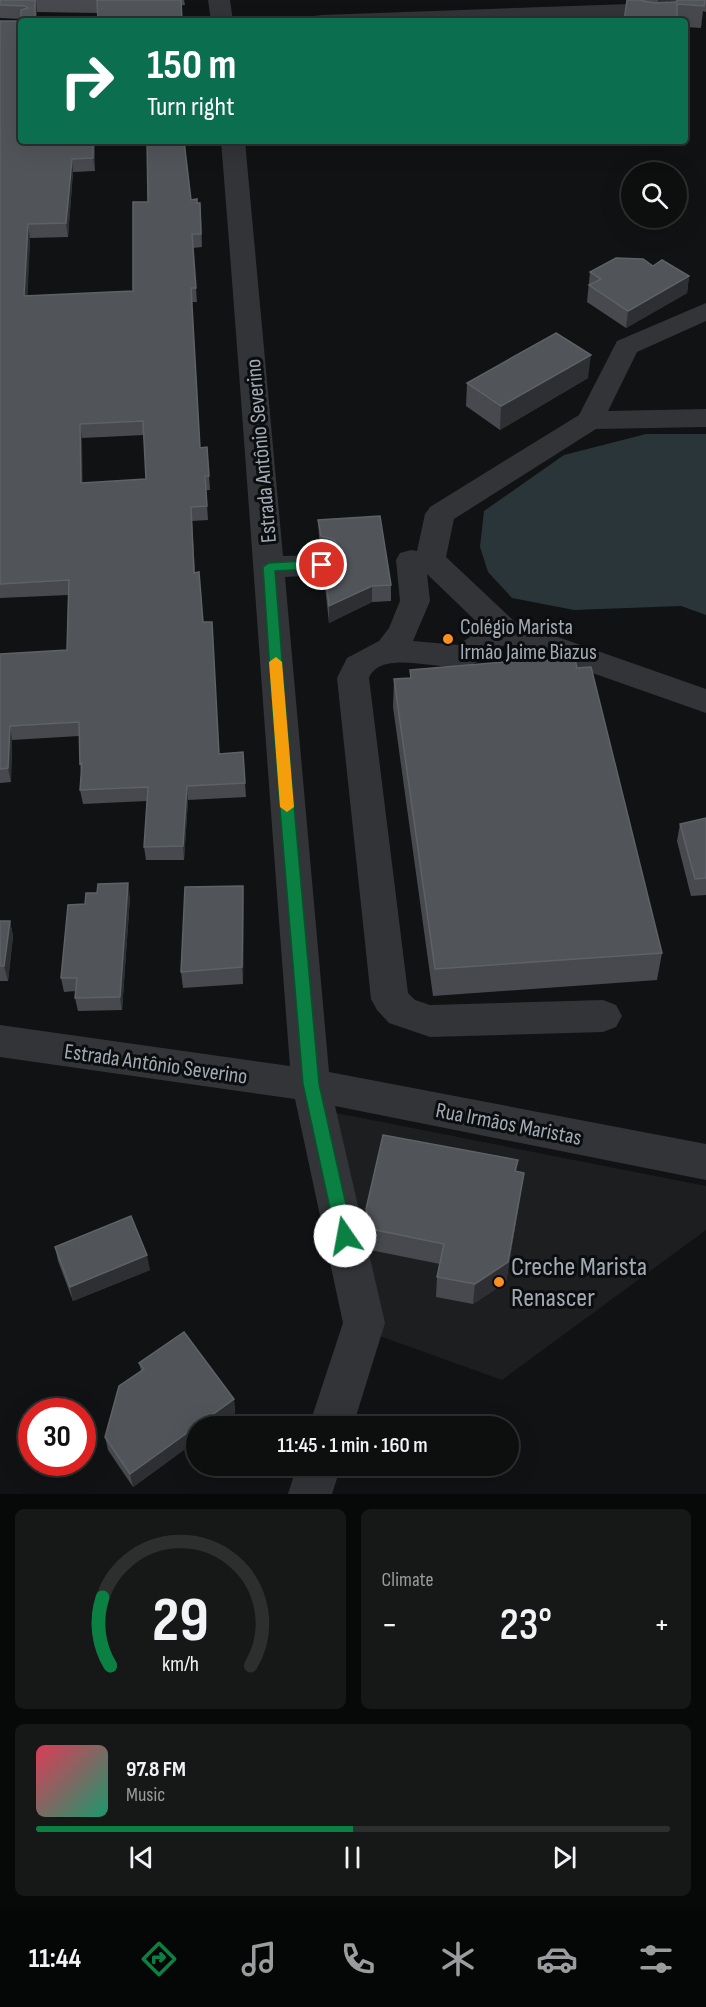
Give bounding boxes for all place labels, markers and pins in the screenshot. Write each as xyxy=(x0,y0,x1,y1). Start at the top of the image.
pin xyxy=(296,539,347,590)
place label: Colégio Marista Irmão Jaime Biazus xyxy=(460,614,597,666)
marker: Colégio Marista Irmão Jaime Biazus xyxy=(441,632,455,646)
place label: Creche Marista Renascer xyxy=(511,1251,647,1314)
marker: Creche Marista Renascer xyxy=(492,1275,506,1289)

